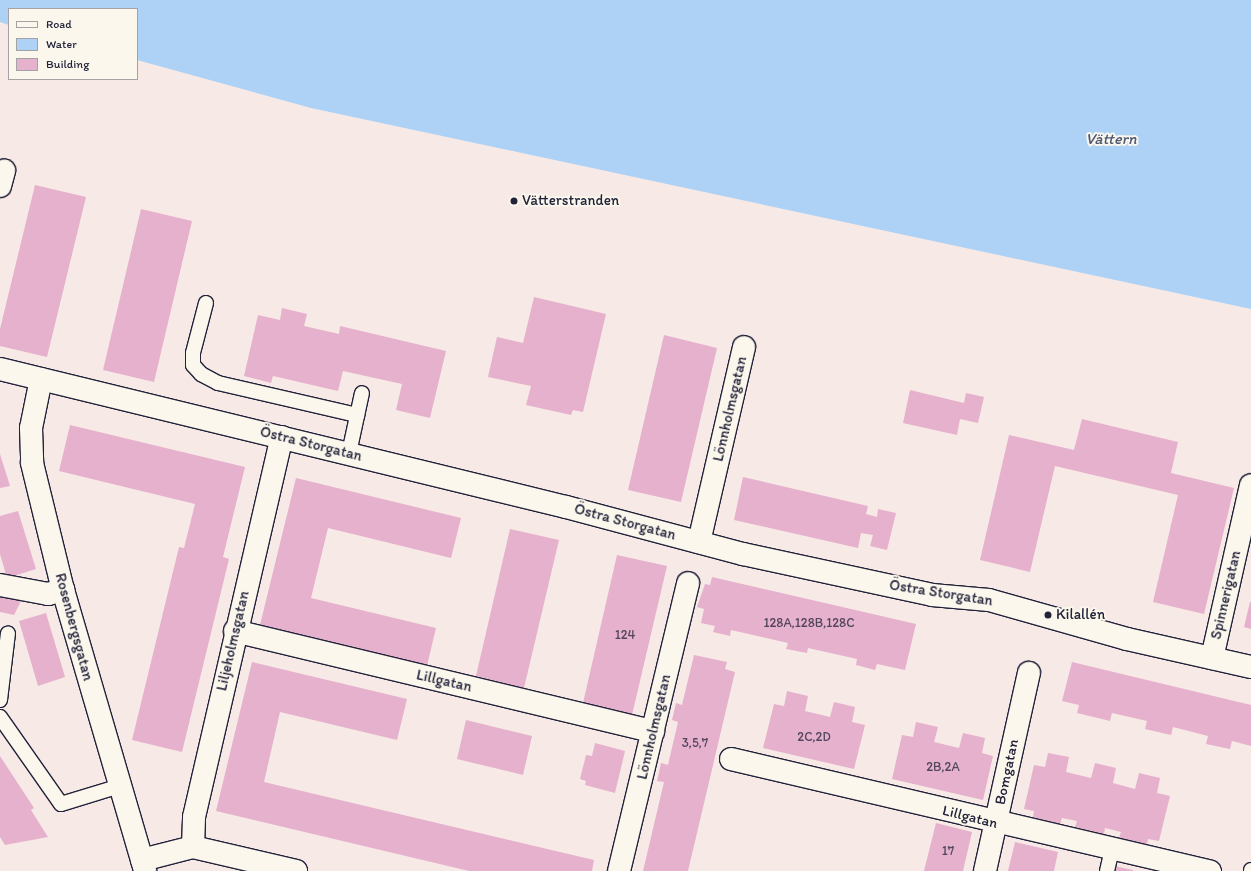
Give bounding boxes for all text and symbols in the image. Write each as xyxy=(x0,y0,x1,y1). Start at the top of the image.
legend xyxy=(8,8,138,80)
text: Road xyxy=(46,17,72,31)
text: Water xyxy=(46,37,77,51)
text: Building xyxy=(46,57,89,71)
water label: Vättern xyxy=(1085,129,1137,149)
place label: Vätterstranden xyxy=(522,192,619,210)
marker: Vätterstranden xyxy=(509,196,519,206)
street label: Lönnholmsgatan xyxy=(709,355,751,463)
street label: Östra Storgatan xyxy=(258,423,364,465)
street label: Östra Storgatan xyxy=(572,500,678,544)
street label: Spinnerigatan xyxy=(1207,549,1245,641)
street label: Rosenbergsgatan xyxy=(51,571,97,683)
street label: Östra Storgatan xyxy=(888,576,994,610)
street label: Liljeholmsgatan xyxy=(213,589,253,693)
place label: Kilallén xyxy=(1056,606,1105,624)
marker: Kilallén xyxy=(1043,610,1053,620)
house number: 128A,128B,128C xyxy=(763,615,855,631)
house number: 124 xyxy=(615,627,635,643)
street label: Lillgatan xyxy=(414,666,474,696)
street label: Lönnholmsgatan xyxy=(633,673,675,781)
house number: 2C,2D xyxy=(797,729,831,745)
house number: 3,5,7 xyxy=(682,735,708,751)
street label: Bomgatan xyxy=(991,737,1023,807)
house number: 2B,2A xyxy=(926,759,960,775)
street label: Lillgatan xyxy=(940,801,1000,833)
house number: 17 xyxy=(942,843,954,859)

